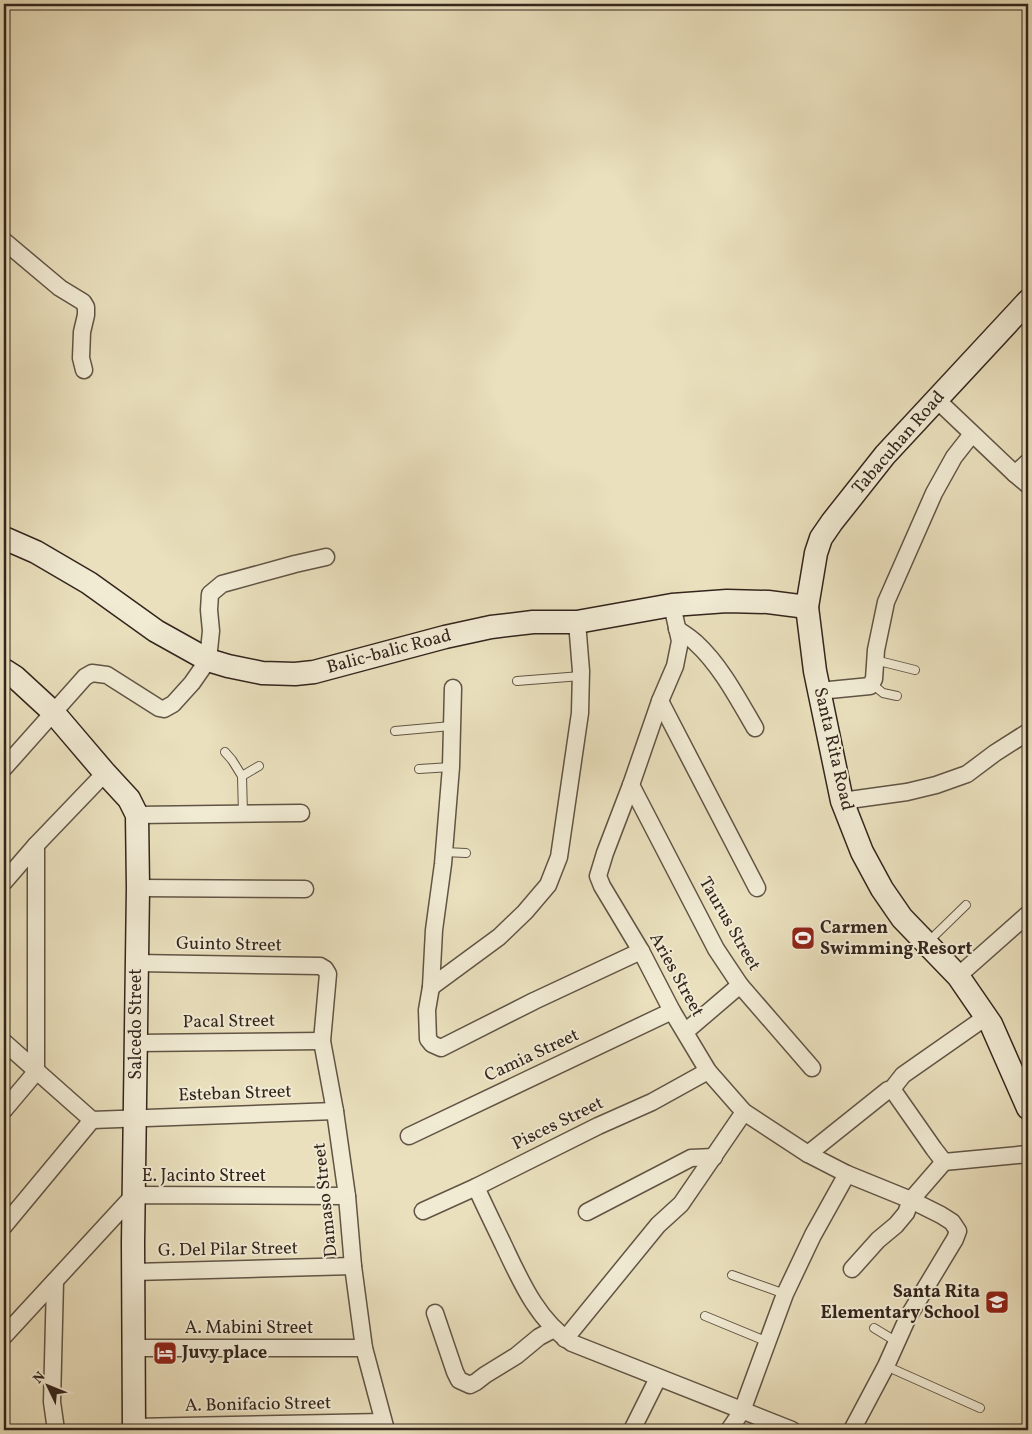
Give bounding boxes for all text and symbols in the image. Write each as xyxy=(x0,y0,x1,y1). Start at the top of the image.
street label: Tabacuhan Road xyxy=(847,386,951,500)
street label: Balic-balic Road xyxy=(324,623,454,681)
street label: Santa Rita Road xyxy=(807,685,859,813)
street label: Taurus Street xyxy=(692,872,766,976)
place label: Carmen Swimming Resort xyxy=(820,916,973,962)
sports icon: Carmen Swimming Resort xyxy=(790,925,816,951)
street label: Aries Street xyxy=(643,928,709,1022)
street label: Guinto Street xyxy=(176,932,282,958)
street label: Salcedo Street xyxy=(124,968,149,1080)
street label: Pacal Street xyxy=(182,1009,276,1035)
street label: Camia Street xyxy=(481,1023,583,1089)
street label: Esteban Street xyxy=(178,1080,292,1108)
street label: Pisces Street xyxy=(508,1091,608,1157)
street label: Damaso Street xyxy=(308,1141,344,1259)
street label: E. Jacinto Street xyxy=(142,1164,266,1189)
street label: G. Del Pilar Street xyxy=(158,1236,298,1264)
place label: Santa Rita Elementary School xyxy=(821,1280,980,1326)
school or university icon: Santa Rita Elementary School xyxy=(984,1289,1010,1315)
street label: A. Mabini Street xyxy=(185,1316,313,1341)
hotel icon: Juvy place xyxy=(152,1340,178,1366)
place label: Juvy place xyxy=(181,1341,267,1366)
north arrow xyxy=(22,1362,72,1412)
text: N xyxy=(29,1368,50,1388)
street label: A. Bonifacio Street xyxy=(185,1391,331,1419)

